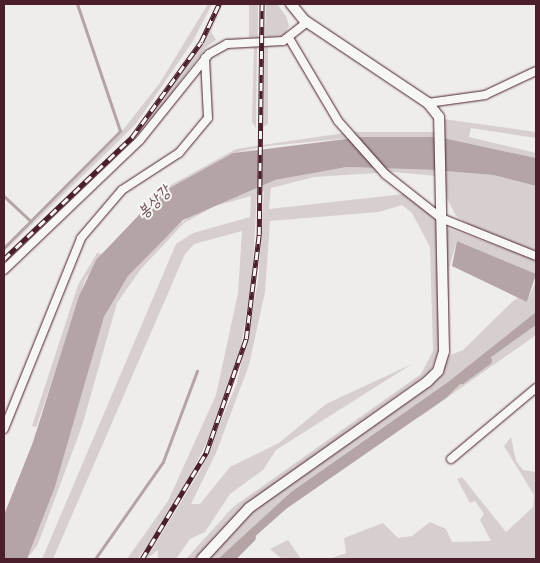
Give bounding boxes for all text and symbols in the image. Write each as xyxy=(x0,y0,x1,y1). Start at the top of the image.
water label: 봉상강 xyxy=(133,182,175,222)

